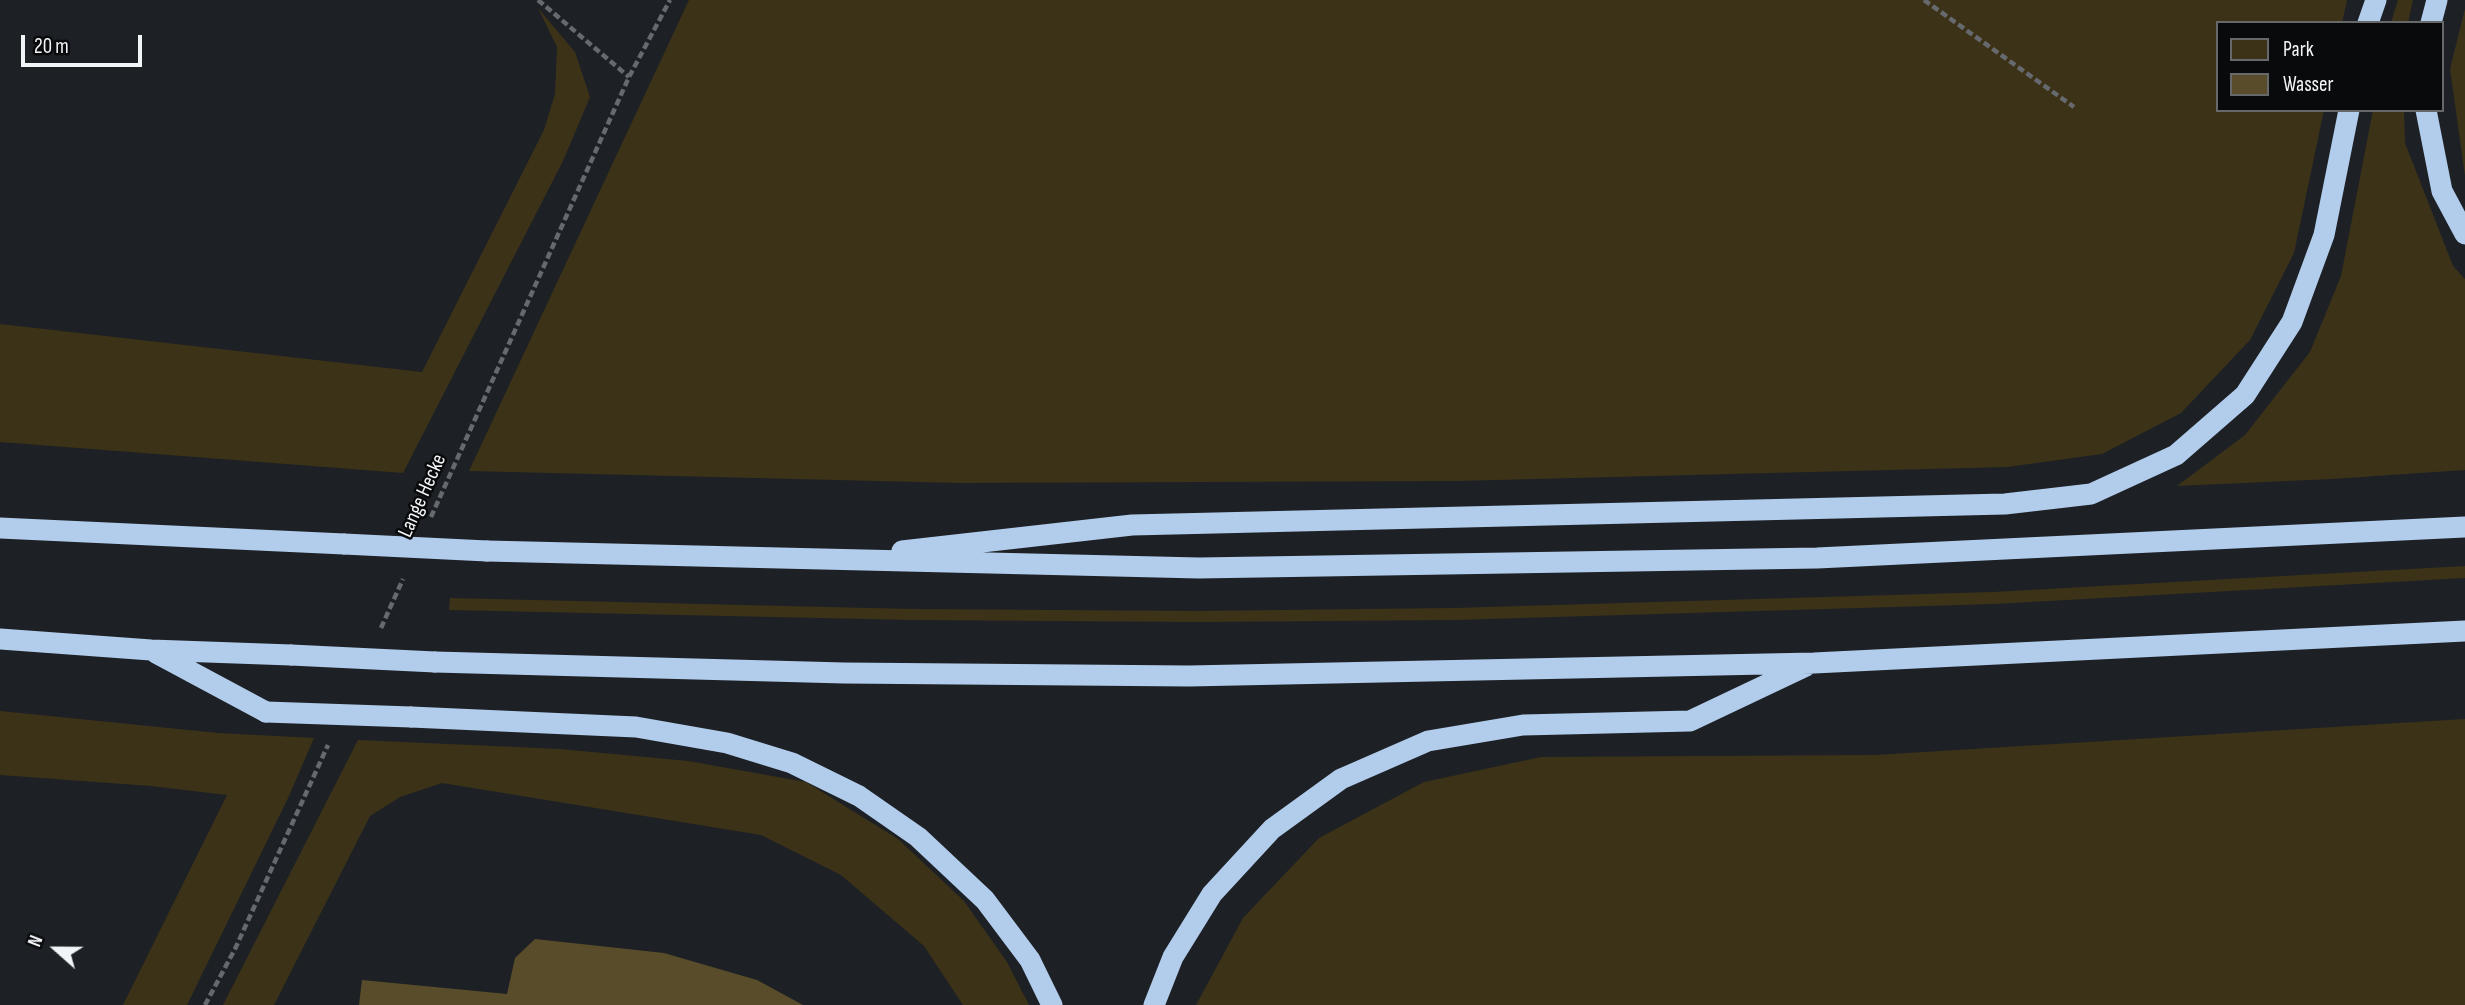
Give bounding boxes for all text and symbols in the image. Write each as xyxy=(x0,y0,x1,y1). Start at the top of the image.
scale bar xyxy=(24,21,145,65)
legend xyxy=(2216,21,2444,112)
text: 20 m xyxy=(34,34,69,59)
text: Park xyxy=(2283,37,2314,62)
text: Wasser xyxy=(2283,72,2334,97)
street label: Lange Hecke xyxy=(393,450,453,542)
north arrow xyxy=(21,914,91,984)
text: N xyxy=(23,932,48,950)

